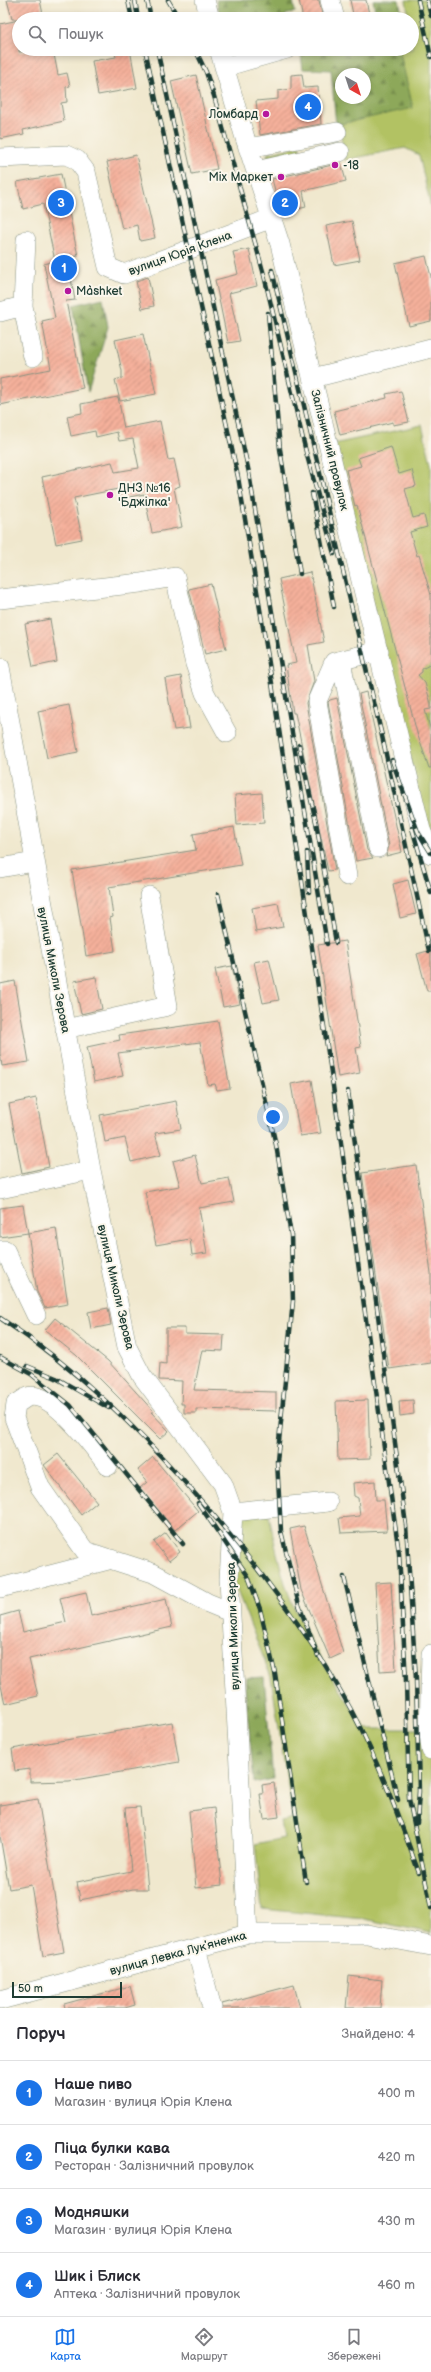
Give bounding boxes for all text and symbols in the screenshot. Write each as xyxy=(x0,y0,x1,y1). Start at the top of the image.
search box xyxy=(12,12,419,56)
icon: search xyxy=(26,23,48,45)
text: Пошук xyxy=(58,25,104,44)
north arrow xyxy=(335,68,371,104)
pin: 4 xyxy=(295,92,321,122)
place label: Ломбард xyxy=(208,107,259,122)
marker: Ломбард xyxy=(261,109,271,119)
place label: -18 xyxy=(343,158,359,173)
marker: -18 xyxy=(330,160,340,170)
place label: Mix Маркет xyxy=(208,170,273,185)
marker: Mix Маркет xyxy=(276,172,286,182)
pin: 3 xyxy=(48,188,74,218)
pin: 2 xyxy=(272,188,298,218)
street label: вулиця Юрія Клена xyxy=(126,228,234,279)
pin: 1 xyxy=(51,253,77,283)
place label: Màshket xyxy=(76,284,123,299)
marker: Màshket xyxy=(63,286,73,296)
street label: Залізничний провулок xyxy=(307,388,352,513)
place label: ДНЗ №16 'Бджілка' xyxy=(118,481,171,510)
marker: ДНЗ №16 'Бджілка' xyxy=(105,490,115,500)
street label: вулиця Миколи Зерова xyxy=(34,906,73,1034)
your location xyxy=(263,1107,283,1127)
street label: вулиця Миколи Зерова xyxy=(94,1223,137,1351)
street label: вулиця Миколи Зерова xyxy=(224,1562,243,1690)
street label: вулиця Левка Лукʼяненка xyxy=(108,1928,248,1979)
scale bar xyxy=(12,1980,122,1999)
text: 50 m xyxy=(18,1982,43,1995)
text: Поруч xyxy=(16,2024,66,2044)
text: Знайдено: 4 xyxy=(342,2026,415,2042)
text: Наше пиво xyxy=(54,2075,132,2094)
text: 1 xyxy=(26,2085,32,2101)
text: 400 m xyxy=(378,2085,415,2101)
text: Магазин · вулиця Юрія Клена xyxy=(54,2094,232,2110)
text: Піца булки кава xyxy=(54,2139,170,2158)
text: 2 xyxy=(25,2149,33,2165)
text: 420 m xyxy=(377,2149,415,2165)
text: Ресторан · Залізничний провулок xyxy=(54,2158,254,2174)
text: Модняшки xyxy=(54,2203,129,2222)
text: 3 xyxy=(25,2213,33,2229)
text: 430 m xyxy=(377,2213,415,2229)
text: Магазин · вулиця Юрія Клена xyxy=(54,2222,232,2238)
text: Шик і Блиск xyxy=(54,2267,140,2286)
text: 4 xyxy=(25,2277,33,2293)
text: 460 m xyxy=(377,2277,415,2293)
text: Аптека · Залізничний провулок xyxy=(54,2286,240,2302)
tab: Карта xyxy=(50,2326,81,2363)
tab: Маршрут xyxy=(181,2326,228,2363)
tab: Збережені xyxy=(327,2326,381,2363)

